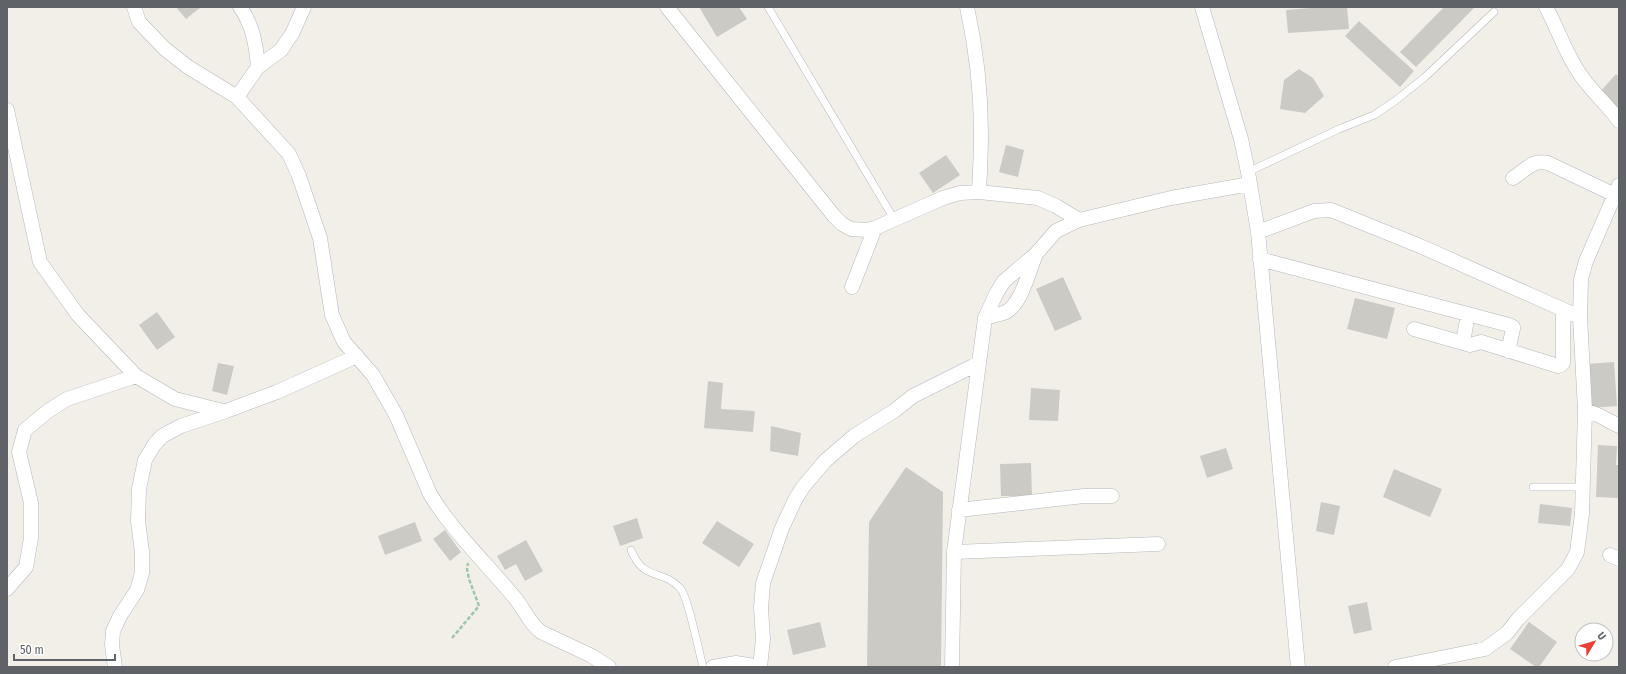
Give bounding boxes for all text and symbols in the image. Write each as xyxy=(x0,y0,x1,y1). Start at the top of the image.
north arrow xyxy=(1574,622,1614,662)
text: U xyxy=(1594,630,1609,643)
scale bar xyxy=(14,636,115,662)
text: 50 m xyxy=(20,643,44,657)

